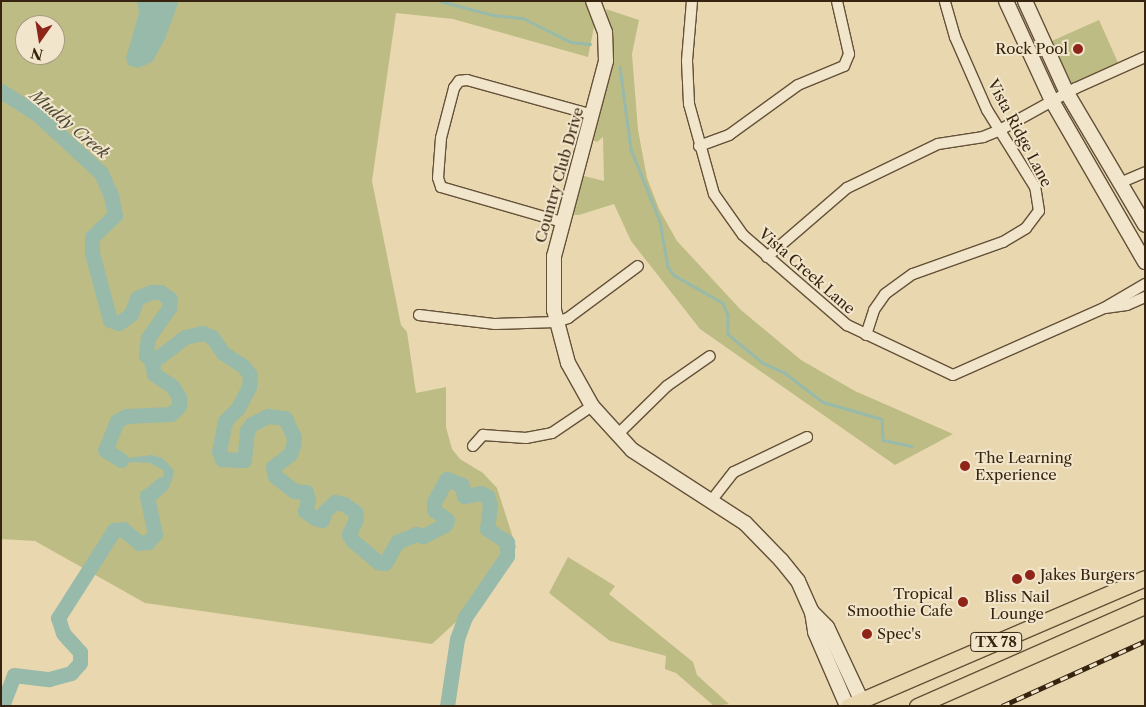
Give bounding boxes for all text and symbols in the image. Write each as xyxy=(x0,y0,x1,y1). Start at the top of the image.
north arrow xyxy=(15,15,65,65)
place label: Rock Pool xyxy=(995,40,1068,58)
marker: Rock Pool xyxy=(1072,43,1084,55)
text: N xyxy=(29,44,45,64)
street label: Vista Ridge Lane xyxy=(984,76,1056,190)
water label: Muddy Creek xyxy=(27,85,113,163)
street label: Country Club Drive xyxy=(531,105,587,245)
street label: Vista Creek Lane xyxy=(755,224,859,318)
place label: The Learning Experience xyxy=(975,448,1072,483)
marker: The Learning Experience xyxy=(959,460,971,472)
place label: Jakes Burgers xyxy=(1040,566,1135,584)
marker: Jakes Burgers xyxy=(1024,569,1036,581)
marker: Bliss Nail Lounge xyxy=(1011,573,1023,585)
place label: Tropical Smoothie Cafe xyxy=(847,584,953,619)
place label: Bliss Nail Lounge xyxy=(984,587,1050,622)
marker: Tropical Smoothie Cafe xyxy=(957,596,969,608)
place label: Spec's xyxy=(877,625,921,643)
marker: Spec's xyxy=(861,628,873,640)
road number: TX 78 xyxy=(970,630,1022,654)

